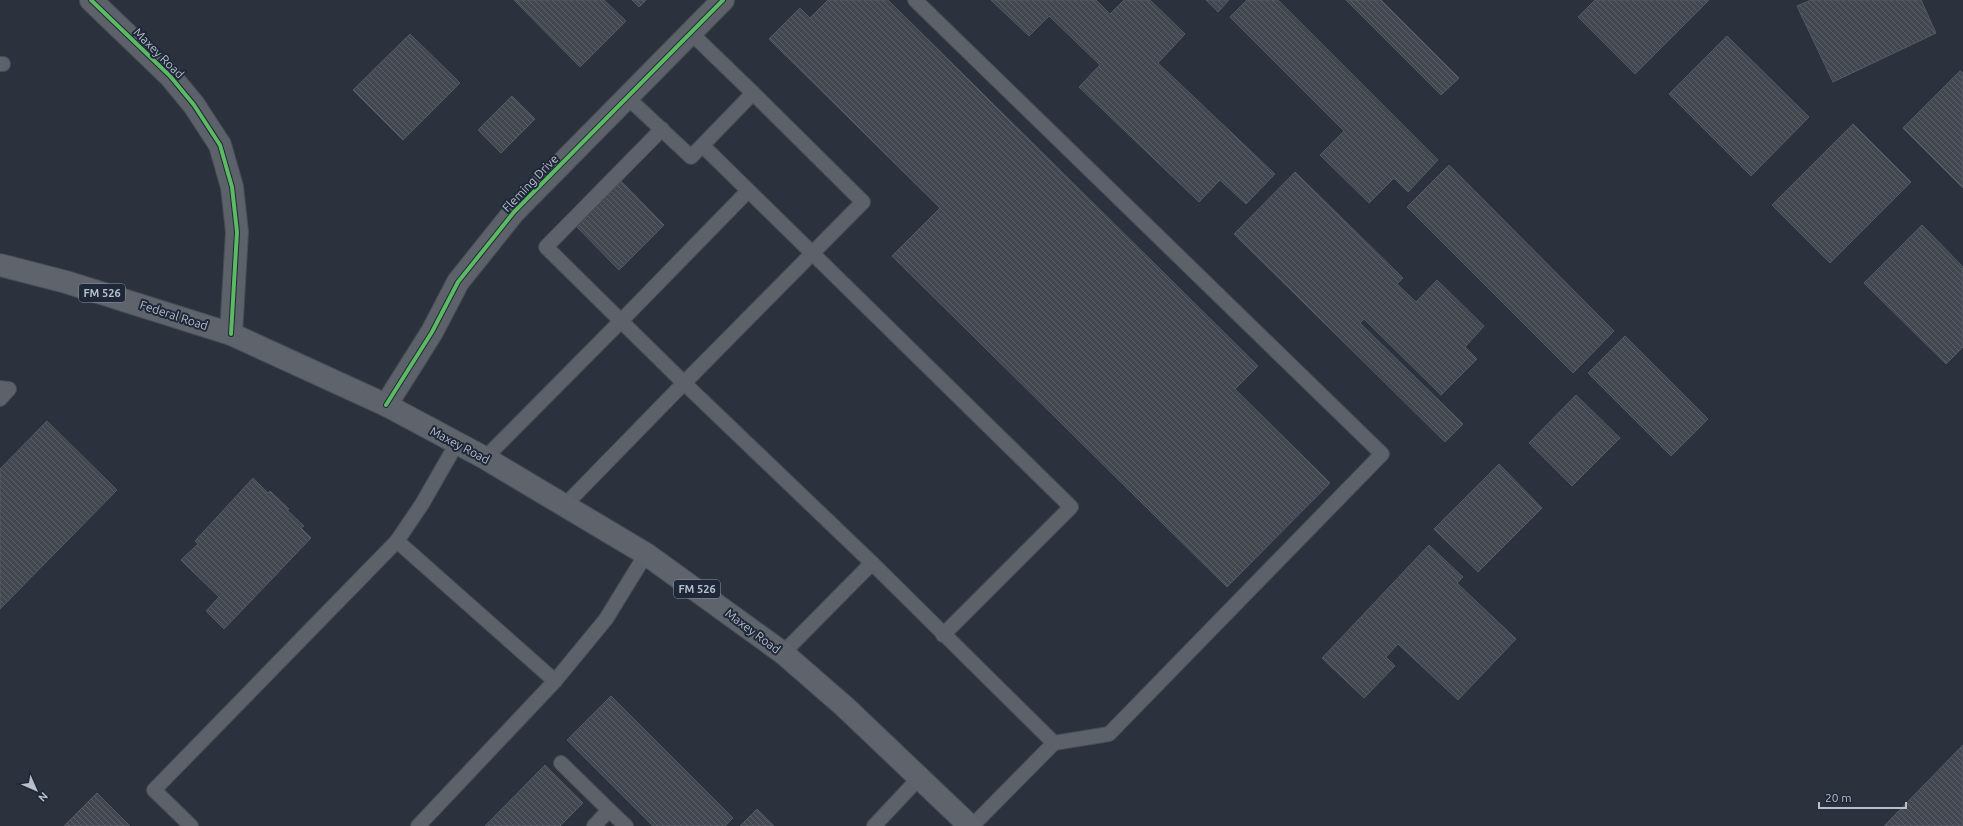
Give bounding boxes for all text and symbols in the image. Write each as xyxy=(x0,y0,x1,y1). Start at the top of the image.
street label: Maxey Road xyxy=(131,25,187,81)
street label: Fleming Drive xyxy=(500,152,560,214)
road number: FM 526 xyxy=(79,284,125,302)
street label: Federal Road xyxy=(138,298,210,332)
street label: Maxey Road xyxy=(428,424,492,466)
road number: FM 526 xyxy=(674,580,720,598)
street label: Maxey Road xyxy=(723,606,783,656)
north arrow xyxy=(16,770,56,810)
scale bar xyxy=(1819,784,1906,810)
text: N xyxy=(36,790,50,804)
text: 20 m xyxy=(1825,791,1852,804)

